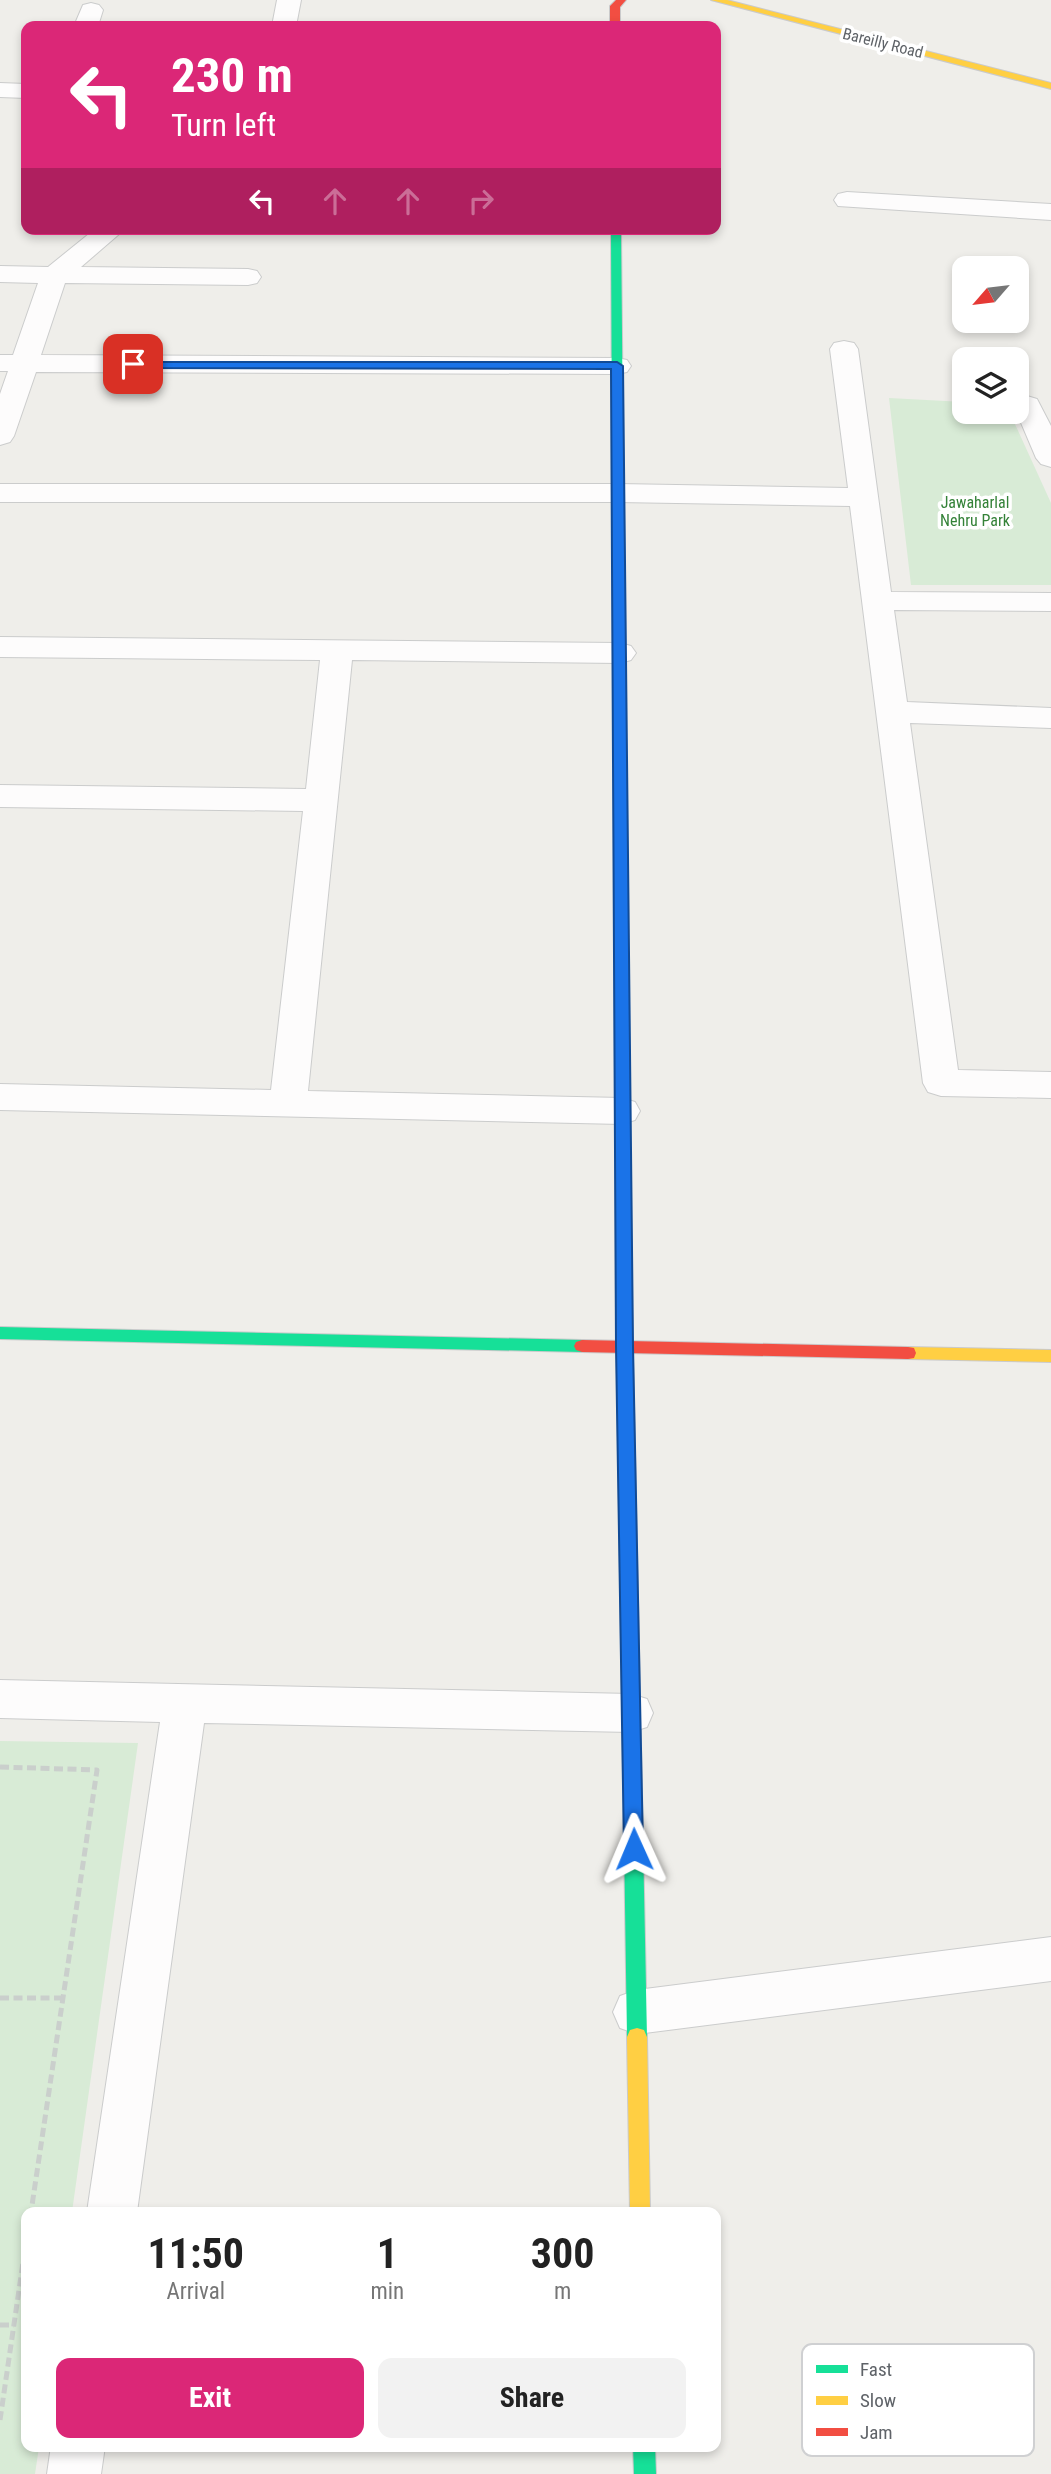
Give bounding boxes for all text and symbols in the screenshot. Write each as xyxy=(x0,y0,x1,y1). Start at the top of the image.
street label: Bareilly Road xyxy=(841,24,925,62)
text: 230 m xyxy=(171,47,293,104)
icon: left xyxy=(56,49,147,140)
text: Turn left xyxy=(171,106,276,144)
icon: left xyxy=(243,182,281,220)
icon: ahead xyxy=(316,182,354,220)
icon: ahead xyxy=(389,182,427,220)
icon: right xyxy=(462,182,500,220)
north arrow xyxy=(952,256,1029,332)
map controls xyxy=(952,256,1029,424)
pin xyxy=(103,334,163,394)
icon: arrive xyxy=(114,345,152,383)
button: layers xyxy=(952,347,1029,424)
park label: Jawaharlal Nehru Park xyxy=(940,493,1011,530)
position arrow xyxy=(597,1812,671,1886)
text: 11:50 xyxy=(148,2229,244,2278)
text: 1 xyxy=(377,2229,398,2278)
text: 300 xyxy=(531,2229,594,2278)
text: Arrival xyxy=(166,2278,225,2305)
text: min xyxy=(370,2278,404,2305)
text: m xyxy=(554,2278,571,2305)
legend xyxy=(802,2344,1034,2456)
button: Exit xyxy=(56,2358,364,2438)
button: Share xyxy=(378,2358,686,2438)
text: Fast xyxy=(860,2358,892,2381)
text: Slow xyxy=(860,2389,896,2412)
text: Jam xyxy=(860,2421,893,2444)

